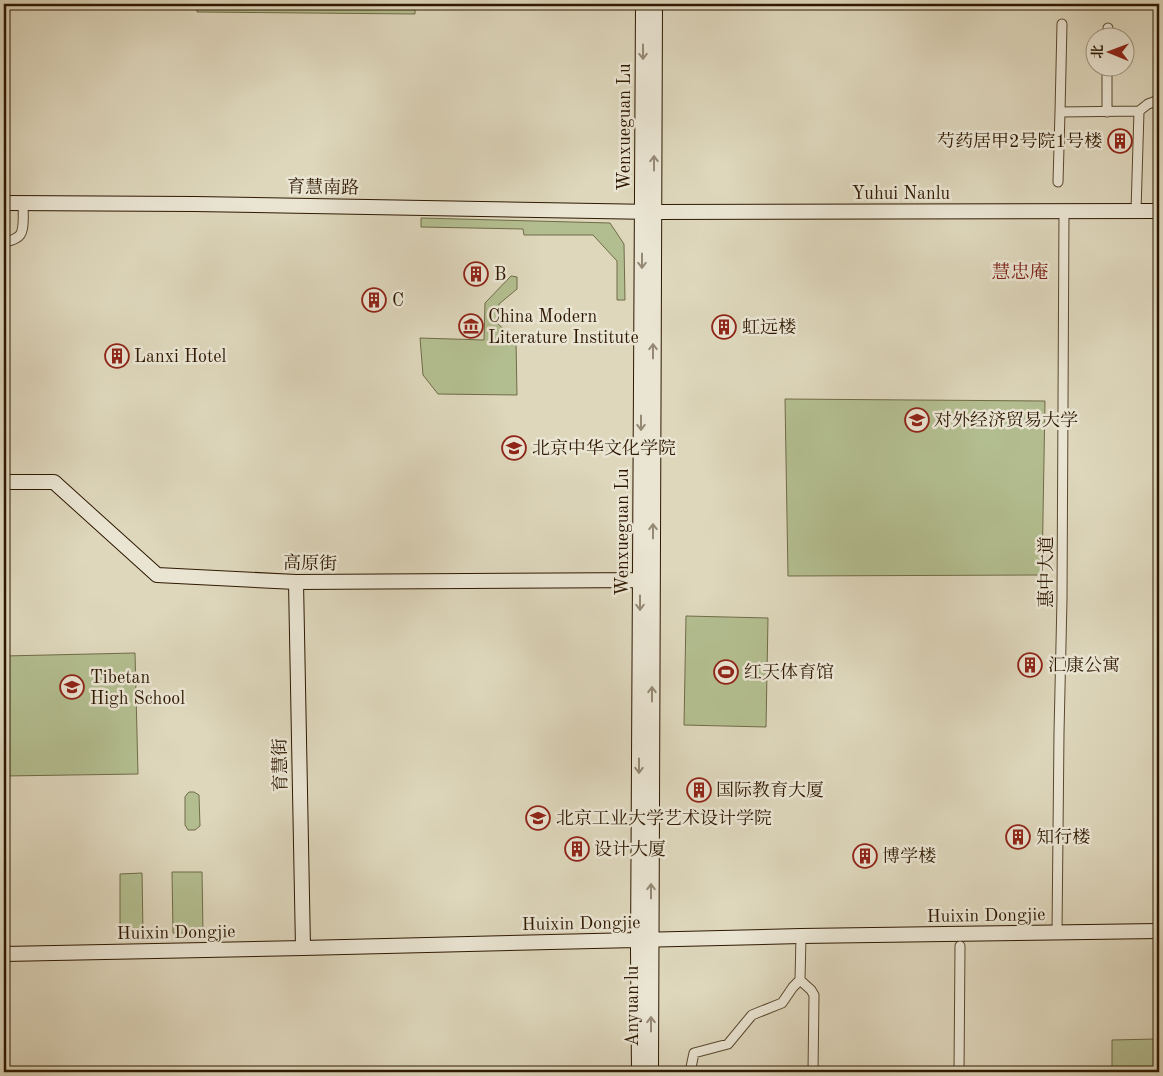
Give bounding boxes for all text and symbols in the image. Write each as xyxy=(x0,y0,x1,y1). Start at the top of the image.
north arrow xyxy=(1086,28,1136,78)
one-way arrow xyxy=(638,44,648,60)
text: 北 xyxy=(1090,45,1105,59)
street label: Wenxueguan Lu xyxy=(616,63,634,191)
building icon: 芍药居甲2号院1号楼 xyxy=(1107,128,1133,154)
place label: 芍药居甲2号院1号楼 xyxy=(937,131,1102,151)
one-way arrow xyxy=(649,155,659,172)
street label: 育慧南路 xyxy=(287,176,359,198)
street label: Yuhui Nanlu xyxy=(852,185,951,203)
one-way arrow xyxy=(637,252,647,268)
building icon: B xyxy=(463,261,489,287)
district label: 慧忠庵 xyxy=(991,261,1049,283)
place label: B xyxy=(494,266,506,284)
building icon: C xyxy=(361,287,387,313)
place label: C xyxy=(392,292,404,310)
place label: China Modern Literature Institute xyxy=(488,308,639,347)
museum icon: China Modern Literature Institute xyxy=(458,313,484,339)
building icon: 虹远楼 xyxy=(711,314,737,340)
place label: 虹远楼 xyxy=(742,317,796,337)
building icon: Lanxi Hotel xyxy=(104,343,130,369)
one-way arrow xyxy=(648,344,658,360)
place label: Lanxi Hotel xyxy=(134,348,227,366)
school or university icon: 对外经济贸易大学 xyxy=(904,407,930,433)
place label: 对外经济贸易大学 xyxy=(934,410,1078,430)
one-way arrow xyxy=(636,414,646,431)
school or university icon: 北京中华文化学院 xyxy=(501,435,527,461)
place label: 北京中华文化学院 xyxy=(532,438,676,458)
street label: Wenxueguan Lu xyxy=(614,468,632,596)
one-way arrow xyxy=(648,524,658,540)
street label: 惠中大道 xyxy=(1036,536,1056,608)
street label: 高原街 xyxy=(283,553,337,573)
one-way arrow xyxy=(635,594,645,611)
building icon: 汇康公寓 xyxy=(1017,652,1043,678)
place label: 汇康公寓 xyxy=(1048,655,1120,675)
sports icon: 红天体育馆 xyxy=(713,659,739,685)
place label: 红天体育馆 xyxy=(744,662,834,682)
place label: Tibetan High School xyxy=(90,669,185,708)
school or university icon: Tibetan High School xyxy=(59,674,85,700)
one-way arrow xyxy=(647,686,657,702)
street label: 育慧街 xyxy=(270,738,290,792)
one-way arrow xyxy=(634,757,644,773)
building icon: 国际教育大厦 xyxy=(686,777,712,803)
place label: 国际教育大厦 xyxy=(716,780,824,800)
school or university icon: 北京工业大学艺术设计学院 xyxy=(525,805,551,831)
place label: 北京工业大学艺术设计学院 xyxy=(556,808,772,828)
building icon: 知行楼 xyxy=(1005,824,1031,850)
place label: 知行楼 xyxy=(1036,827,1090,847)
building icon: 设计大厦 xyxy=(564,836,590,862)
place label: 设计大厦 xyxy=(594,839,666,859)
building icon: 博学楼 xyxy=(852,843,878,869)
place label: 博学楼 xyxy=(882,846,936,866)
one-way arrow xyxy=(646,884,656,900)
street label: Huixin Dongjie xyxy=(926,906,1046,926)
street label: Huixin Dongjie xyxy=(521,914,641,934)
street label: Huixin Dongjie xyxy=(116,923,236,943)
street label: Anyuan lu xyxy=(624,965,642,1046)
one-way arrow xyxy=(646,1016,656,1032)

